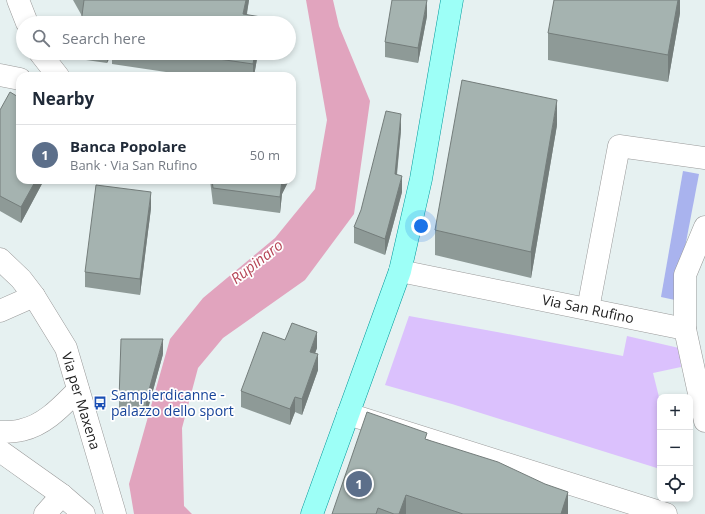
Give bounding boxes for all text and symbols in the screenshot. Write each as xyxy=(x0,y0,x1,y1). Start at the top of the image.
search box xyxy=(16,16,296,60)
icon: search xyxy=(30,27,52,49)
text: Search here xyxy=(62,28,146,48)
text: Nearby xyxy=(32,87,94,110)
text: Banca Popolare xyxy=(70,136,186,156)
text: 1 xyxy=(41,146,49,164)
text: 50 m xyxy=(250,146,280,164)
text: Bank · Via San Rufino xyxy=(70,156,197,174)
your location xyxy=(411,216,431,236)
water label: Rupinaro xyxy=(226,235,287,288)
street label: Via San Rufino xyxy=(540,290,636,328)
street label: Via per Maxena xyxy=(58,350,105,452)
place label: Sampierdicanne - palazzo dello sport xyxy=(111,385,234,420)
map controls xyxy=(657,394,693,502)
button: + xyxy=(657,394,693,430)
bus stop icon: Sampierdicanne - palazzo dello sport xyxy=(92,395,108,411)
button: − xyxy=(657,430,693,466)
button: locate xyxy=(657,466,693,502)
pin: 1 xyxy=(346,469,372,499)

